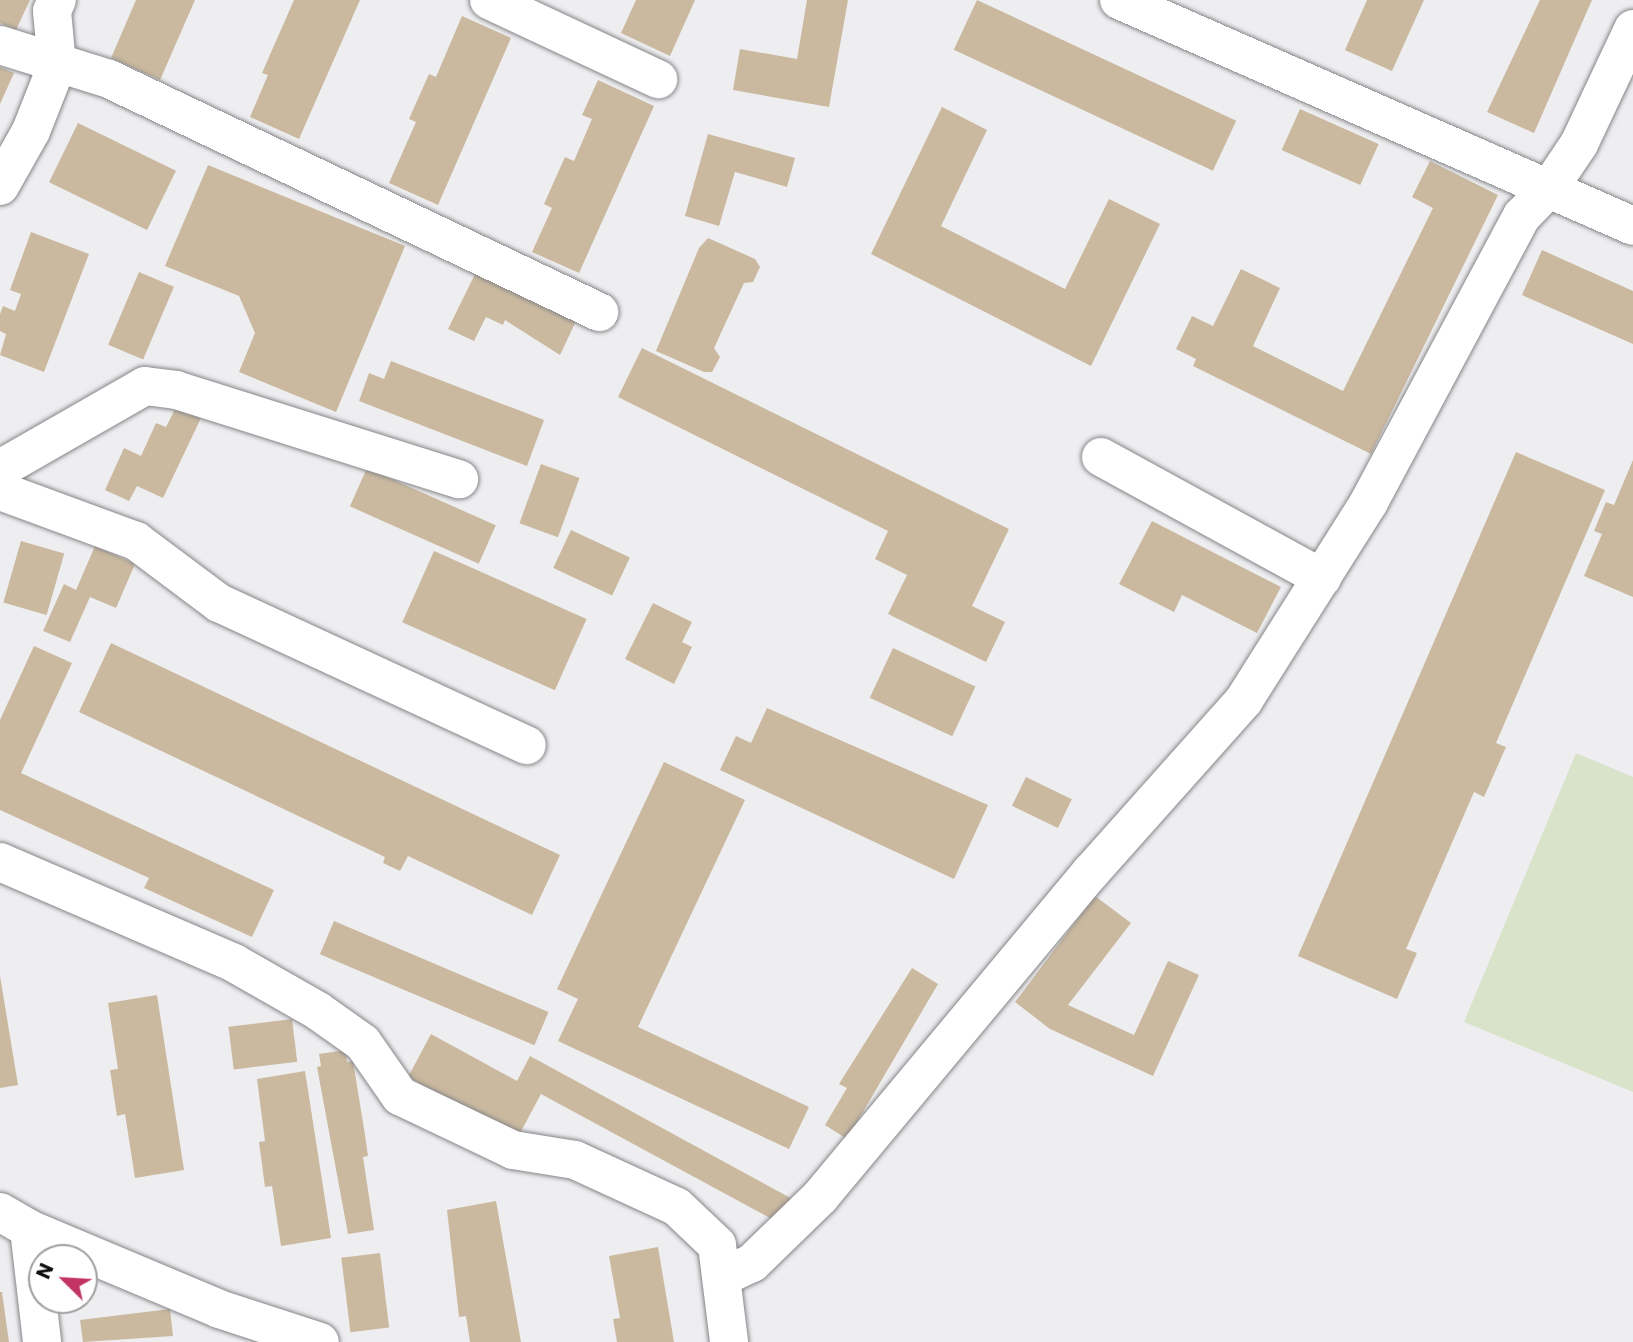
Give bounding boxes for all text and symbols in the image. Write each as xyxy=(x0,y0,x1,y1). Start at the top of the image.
north arrow xyxy=(28,1244,98,1314)
text: N xyxy=(30,1259,60,1283)

